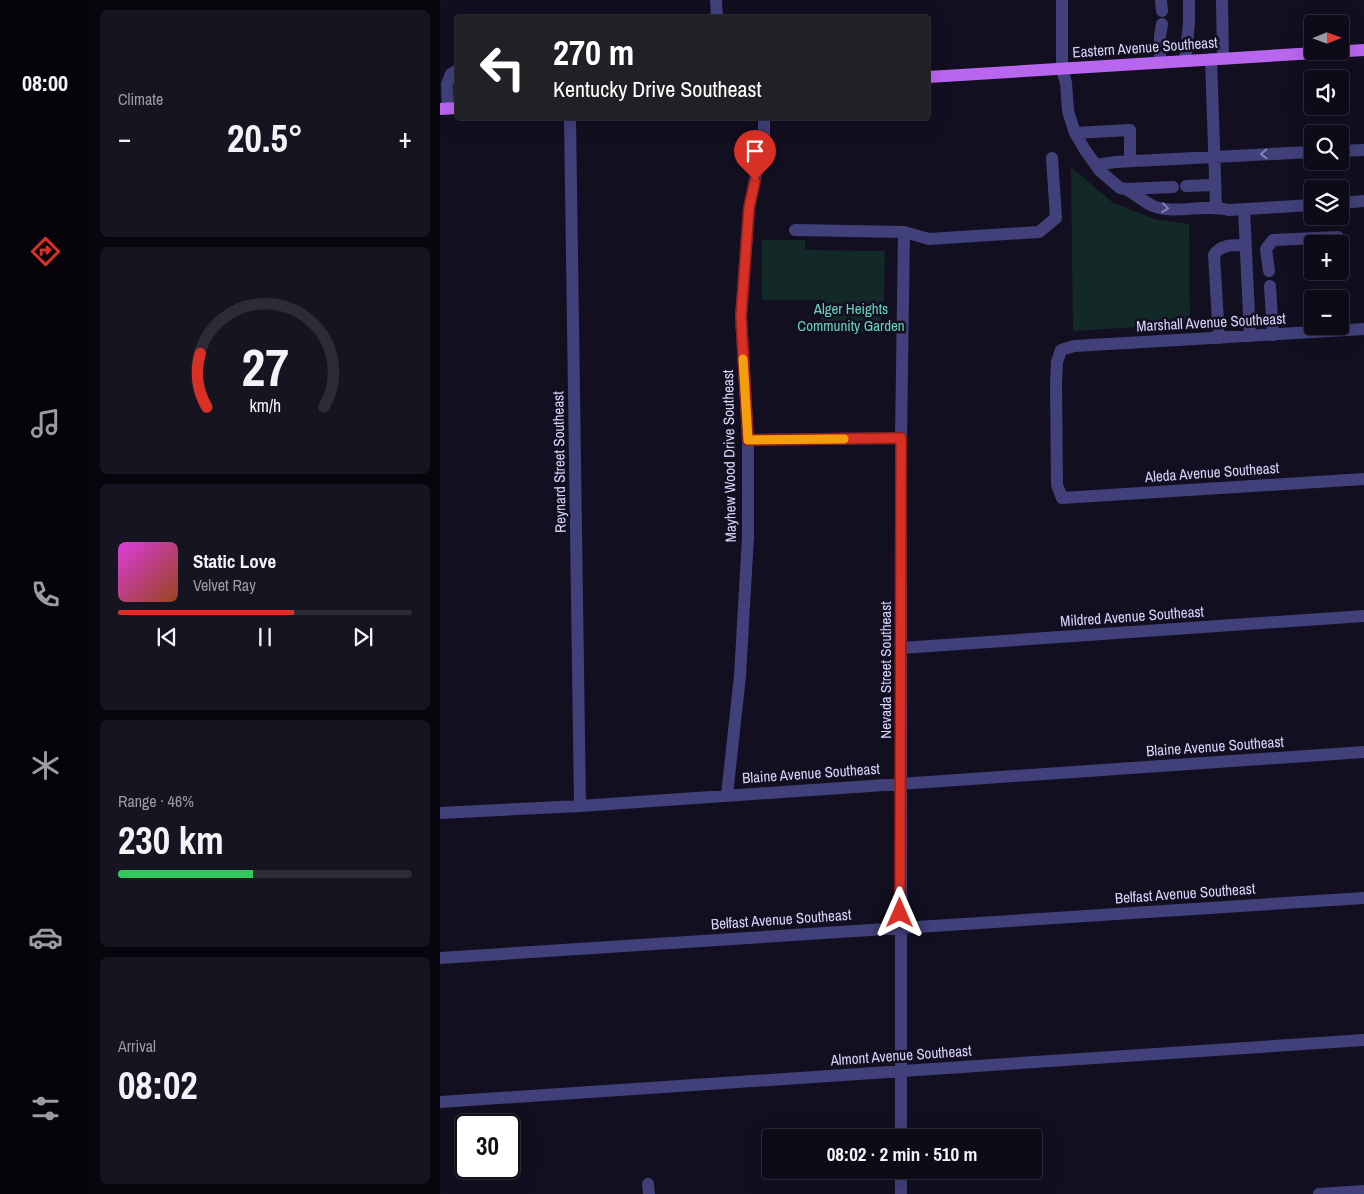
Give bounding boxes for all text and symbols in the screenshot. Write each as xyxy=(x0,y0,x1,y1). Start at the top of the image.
north arrow xyxy=(1304,15,1349,60)
map controls xyxy=(1304,15,1349,335)
text: 270 m xyxy=(553,29,634,76)
street label: Eastern Avenue Southeast xyxy=(1072,31,1219,63)
icon: left xyxy=(470,35,535,100)
text: 08:00 xyxy=(22,68,68,98)
button: sound xyxy=(1304,70,1349,115)
text: Kentucky Drive Southeast xyxy=(553,74,762,104)
text: Climate xyxy=(118,88,163,110)
text: 20.5° xyxy=(227,113,303,164)
text: − xyxy=(118,119,131,157)
text: + xyxy=(399,119,412,157)
button: search xyxy=(1304,125,1349,170)
pin xyxy=(734,130,776,181)
icon: arrive xyxy=(741,137,769,165)
one-way arrow xyxy=(1260,149,1268,160)
button: layers xyxy=(1304,180,1349,225)
one-way arrow xyxy=(1161,202,1170,212)
icon: directions xyxy=(28,234,63,269)
button: + xyxy=(1304,235,1349,280)
button: − xyxy=(1304,290,1349,335)
park label: Alger Heights Community Garden xyxy=(797,298,905,336)
street label: Marshall Avenue Southeast xyxy=(1136,308,1287,336)
text: 27 xyxy=(241,332,289,402)
street label: Mayhew Wood Drive Southeast xyxy=(717,369,741,543)
street label: Reynard Street Southeast xyxy=(547,390,571,533)
text: km/h xyxy=(249,394,281,418)
icon: music xyxy=(28,406,63,441)
street label: Aleda Avenue Southeast xyxy=(1143,457,1280,487)
text: Static Love xyxy=(193,548,276,574)
text: Velvet Ray xyxy=(193,574,256,596)
icon: phone xyxy=(28,577,63,612)
street label: Mildred Avenue Southeast xyxy=(1059,600,1205,631)
street label: Nevada Street Southeast xyxy=(875,601,896,739)
icon: previous xyxy=(153,623,181,651)
icon: pause xyxy=(251,623,279,651)
icon: next xyxy=(349,623,377,651)
street label: Blaine Avenue Southeast xyxy=(1145,731,1285,761)
icon: climate xyxy=(28,748,63,783)
street label: Blaine Avenue Southeast xyxy=(741,758,881,788)
text: Range · 46% xyxy=(118,790,194,812)
text: 230 km xyxy=(118,815,224,866)
street label: Belfast Avenue Southeast xyxy=(1114,878,1256,908)
position arrow xyxy=(873,886,925,938)
street label: Belfast Avenue Southeast xyxy=(710,904,852,934)
icon: car xyxy=(28,920,63,955)
text: Arrival xyxy=(118,1035,156,1057)
street label: Almont Avenue Southeast xyxy=(829,1040,973,1070)
text: 08:02 xyxy=(118,1060,198,1111)
icon: filters xyxy=(28,1091,63,1126)
speed limit sign: 30 xyxy=(455,1114,520,1179)
text: 08:02 · 2 min · 510 m xyxy=(827,1141,977,1167)

